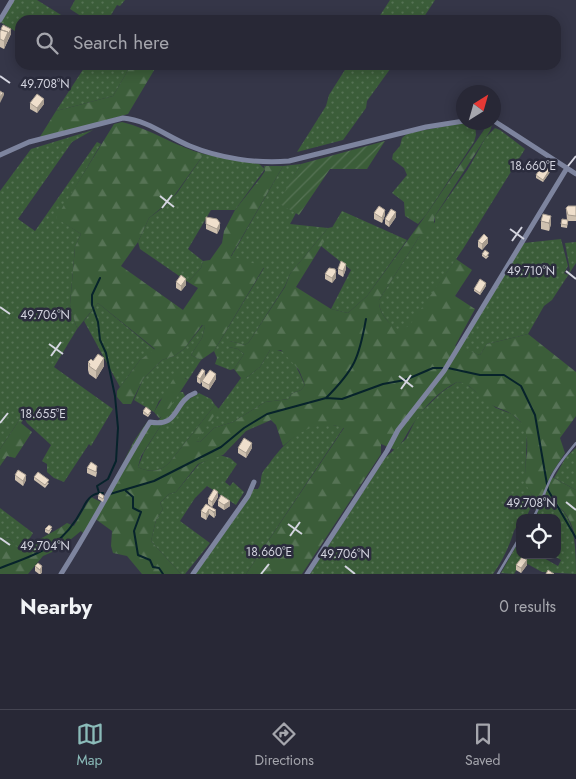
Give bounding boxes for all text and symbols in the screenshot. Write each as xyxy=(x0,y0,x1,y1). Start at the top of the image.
search box xyxy=(15,15,561,70)
icon: search xyxy=(33,29,61,57)
text: Search here xyxy=(73,29,169,56)
text: 49.708°N xyxy=(20,75,70,93)
north arrow xyxy=(456,85,501,130)
text: 18.660°E xyxy=(510,157,556,175)
text: 49.710°N xyxy=(507,262,555,280)
text: 49.706°N xyxy=(20,306,70,324)
text: 18.655°E xyxy=(20,405,66,423)
text: 49.708°N xyxy=(506,494,556,512)
map controls xyxy=(516,514,561,559)
button: locate xyxy=(516,514,561,559)
text: 49.704°N xyxy=(20,537,70,555)
text: 18.660°E xyxy=(246,543,292,561)
text: 49.706°N xyxy=(320,545,370,563)
text: Nearby xyxy=(20,592,92,622)
text: 0 results xyxy=(499,595,556,618)
tab: Map xyxy=(76,720,104,770)
tab: Directions xyxy=(255,720,314,770)
tab: Saved xyxy=(465,720,500,770)

